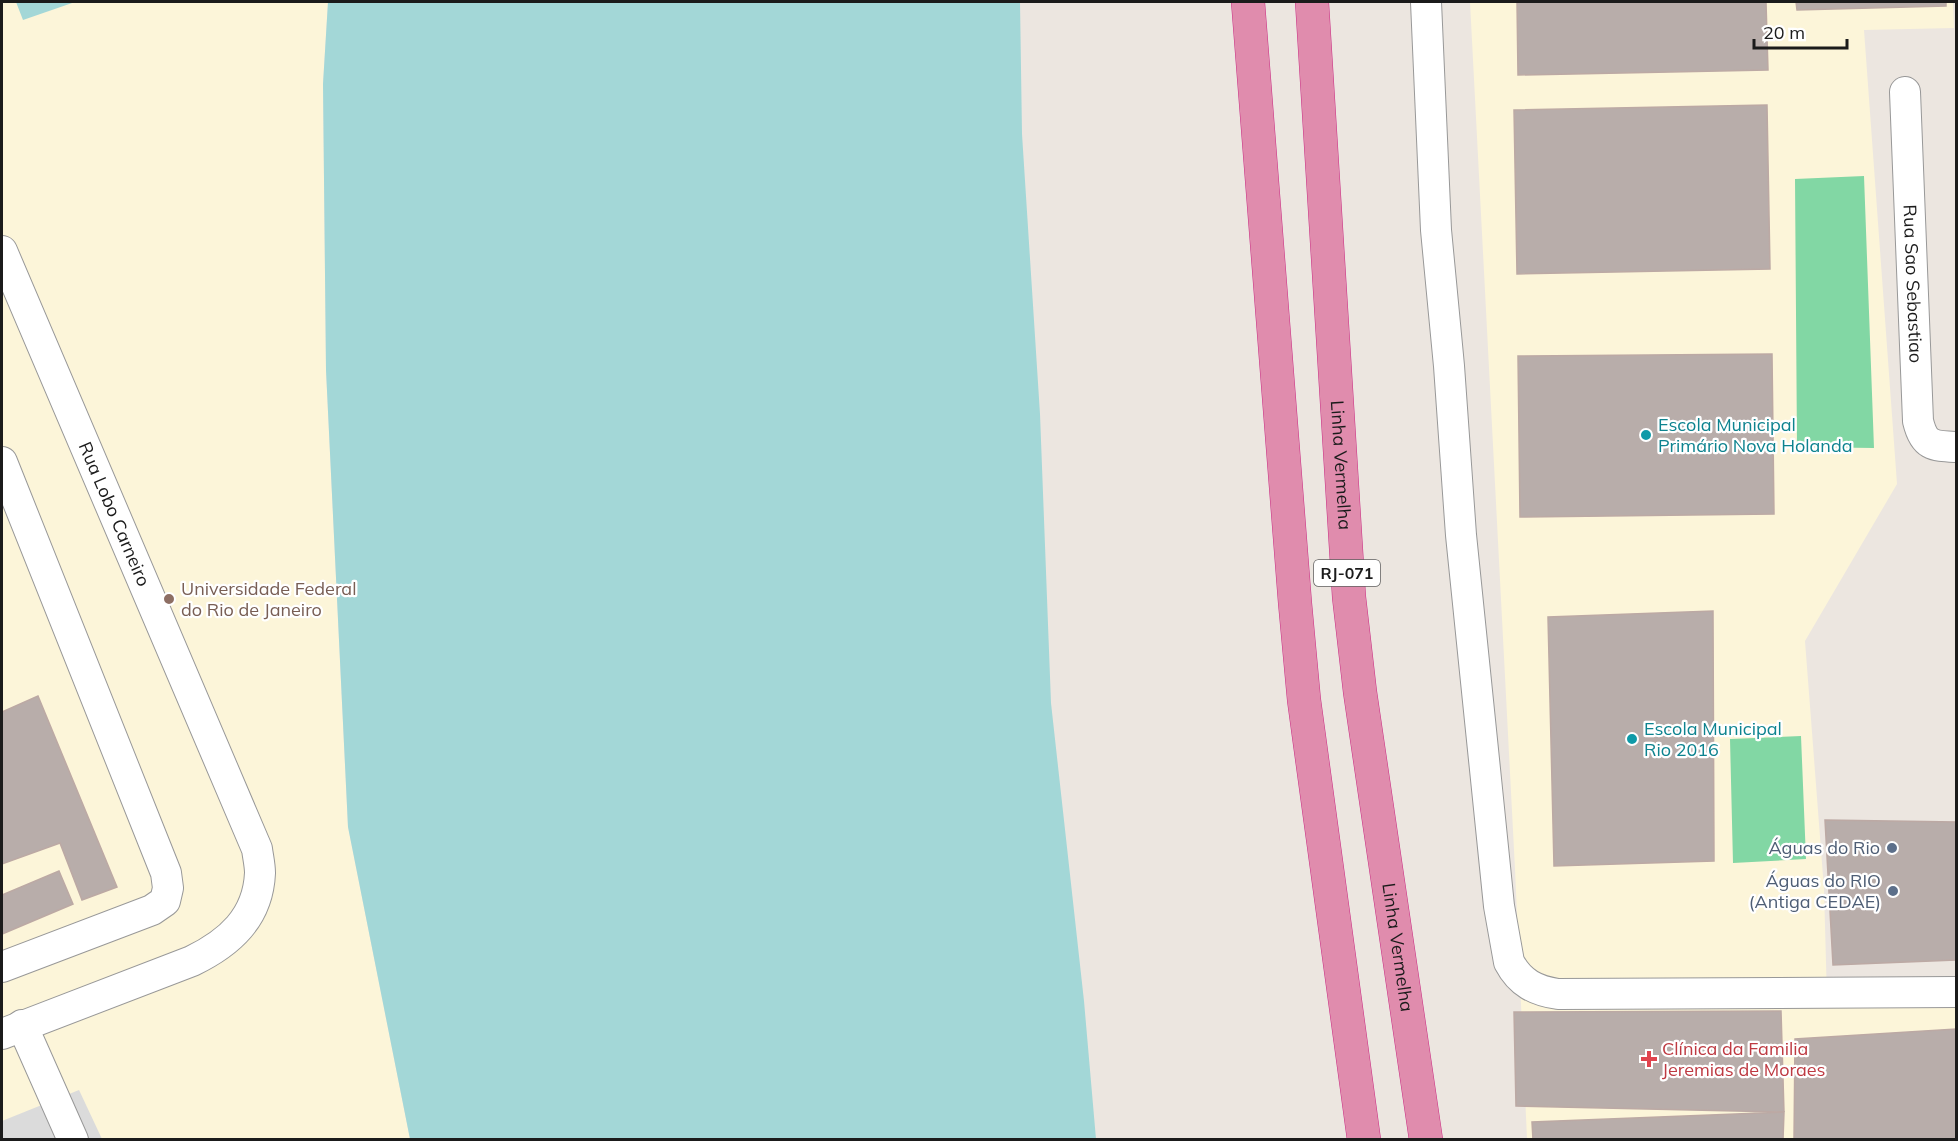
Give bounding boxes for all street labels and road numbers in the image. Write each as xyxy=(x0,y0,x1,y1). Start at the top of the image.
street label: Rua Sao Sebastiao xyxy=(1898,204,1928,364)
street label: Linha Vermelha xyxy=(1326,400,1357,531)
street label: Rua Lobo Carneiro xyxy=(74,438,156,590)
road number: RJ-071 xyxy=(1314,560,1380,586)
street label: Linha Vermelha xyxy=(1377,881,1419,1013)

